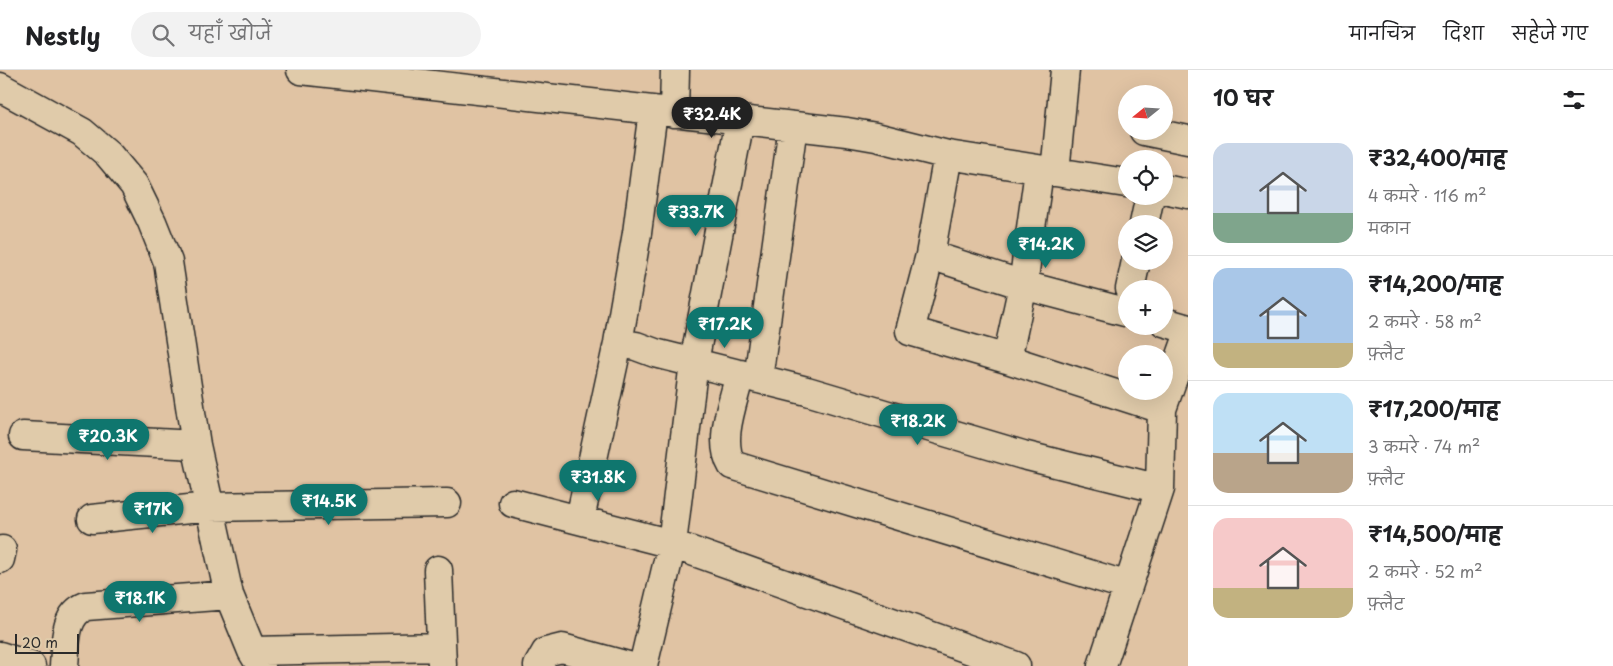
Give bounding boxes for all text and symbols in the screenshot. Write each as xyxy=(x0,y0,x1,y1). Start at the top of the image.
search box xyxy=(131,12,481,57)
text: Nestly xyxy=(25,17,101,53)
text: यहाँ खोजें xyxy=(189,18,272,46)
text: मानचित्र xyxy=(1349,19,1415,46)
text: दिशा xyxy=(1443,19,1484,46)
text: सहेजे गए xyxy=(1512,19,1588,46)
icon: search xyxy=(149,21,177,49)
text: 10 घर xyxy=(1213,81,1273,113)
north arrow xyxy=(1118,85,1172,140)
map controls xyxy=(1118,85,1173,400)
icon: filters xyxy=(1560,86,1588,114)
pin: ₹32.4K xyxy=(671,97,753,139)
text: ₹32.4K xyxy=(683,101,741,125)
text: ₹32,400/माह xyxy=(1368,141,1506,173)
button: locate xyxy=(1118,150,1173,205)
icon: home xyxy=(1253,163,1313,223)
text: 4 कमरे · 116 m² xyxy=(1368,183,1487,207)
pin: ₹33.7K xyxy=(655,194,737,237)
text: ₹33.7K xyxy=(668,199,724,223)
button: layers xyxy=(1118,215,1173,270)
text: मकान xyxy=(1368,215,1410,239)
pin: ₹14.2K xyxy=(1005,226,1087,269)
text: ₹14.2K xyxy=(1018,231,1074,255)
text: ₹14,200/माह xyxy=(1368,267,1502,299)
button: + xyxy=(1118,280,1173,335)
icon: home xyxy=(1253,288,1313,348)
pin: ₹17.2K xyxy=(684,306,766,349)
text: 2 कमरे · 58 m² xyxy=(1368,309,1482,333)
text: ₹17.2K xyxy=(698,311,752,335)
text: फ़्लैट xyxy=(1368,341,1404,365)
button: − xyxy=(1118,345,1173,400)
text: ₹17,200/माह xyxy=(1368,392,1499,424)
pin: ₹18.2K xyxy=(877,404,959,446)
text: ₹18.2K xyxy=(890,408,946,432)
icon: home xyxy=(1253,413,1313,473)
pin: ₹20.3K xyxy=(67,418,149,461)
text: ₹20.3K xyxy=(78,423,138,447)
text: 3 कमरे · 74 m² xyxy=(1368,434,1480,458)
pin: ₹31.8K xyxy=(557,460,639,502)
text: ₹31.8K xyxy=(570,464,626,488)
text: फ़्लैट xyxy=(1368,466,1404,490)
pin: ₹14.5K xyxy=(288,484,370,526)
text: ₹14.5K xyxy=(301,488,357,512)
pin: ₹17K xyxy=(123,492,183,534)
text: ₹17K xyxy=(133,496,173,520)
text: ₹14,500/माह xyxy=(1368,517,1502,549)
icon: home xyxy=(1253,538,1313,598)
text: 2 कमरे · 52 m² xyxy=(1368,559,1483,583)
pin: ₹18.1K xyxy=(99,580,181,623)
text: ₹18.1K xyxy=(115,585,165,609)
text: फ़्लैट xyxy=(1368,591,1404,615)
scale bar xyxy=(15,631,79,654)
text: 20 m xyxy=(22,632,58,653)

